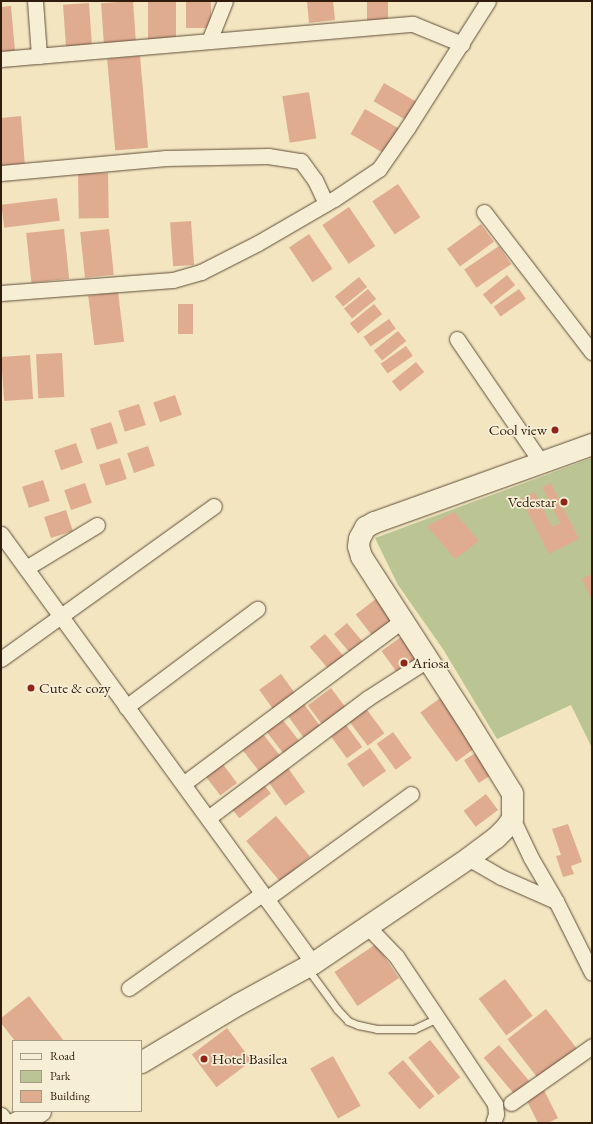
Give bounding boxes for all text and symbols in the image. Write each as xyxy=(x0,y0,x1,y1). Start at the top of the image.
place label: Cool view xyxy=(489,421,547,439)
marker: Cool view xyxy=(550,425,560,435)
place label: Vedestar xyxy=(508,493,556,511)
marker: Vedestar xyxy=(559,497,569,507)
place label: Ariosa xyxy=(412,654,449,672)
marker: Ariosa xyxy=(399,658,409,668)
place label: Cute & cozy xyxy=(39,679,111,697)
marker: Cute & cozy xyxy=(26,683,36,693)
legend xyxy=(12,1040,142,1112)
text: Road xyxy=(50,1048,75,1064)
place label: Hotel Basilea xyxy=(212,1050,287,1068)
marker: Hotel Basilea xyxy=(199,1054,209,1064)
text: Park xyxy=(50,1068,70,1084)
text: Building xyxy=(50,1088,90,1104)

